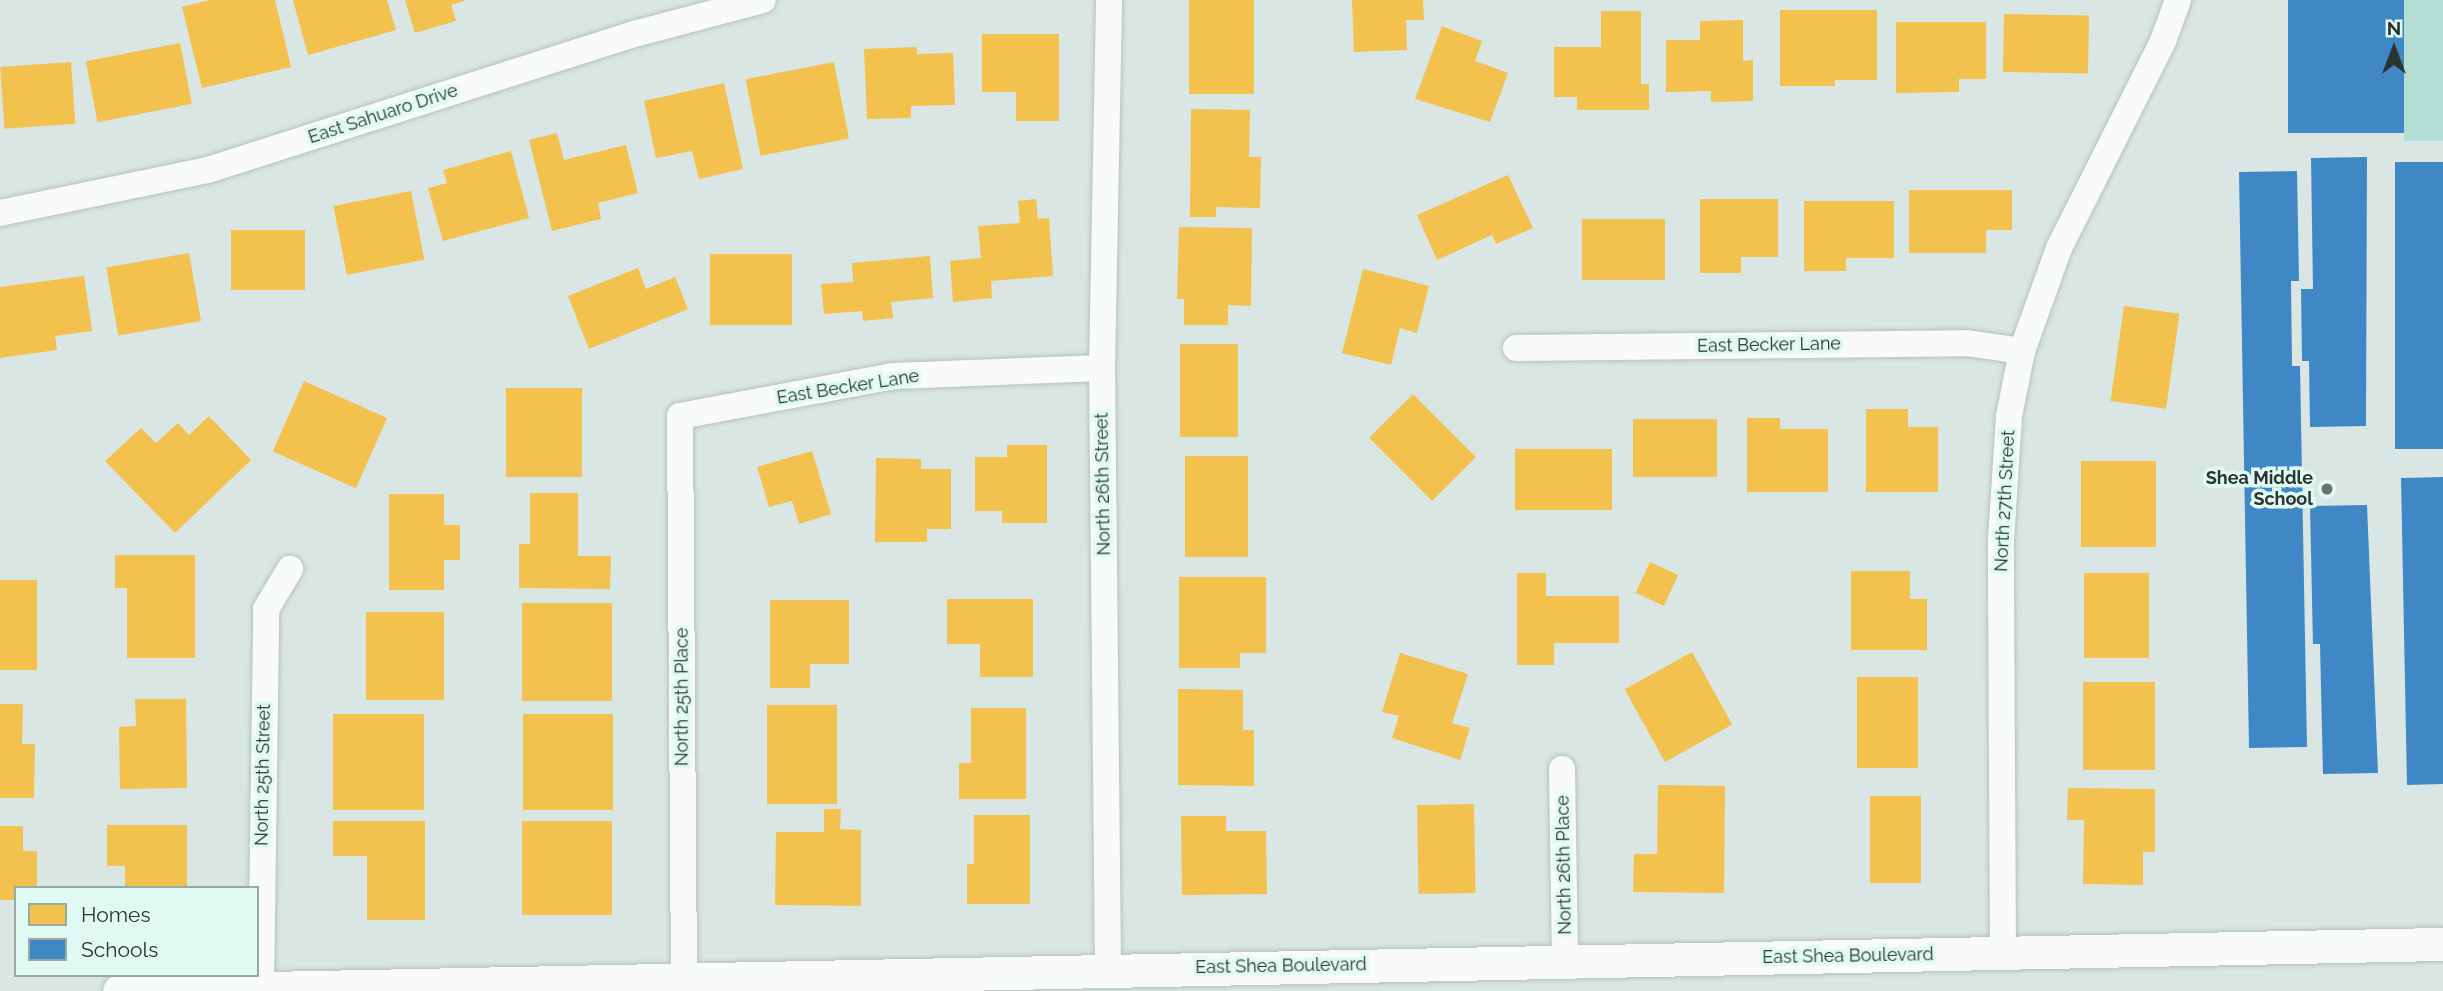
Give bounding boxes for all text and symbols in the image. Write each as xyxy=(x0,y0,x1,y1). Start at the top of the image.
north arrow xyxy=(2359,14,2429,84)
text: N xyxy=(2387,17,2401,39)
street label: East Sahuaro Drive xyxy=(305,80,461,148)
street label: East Becker Lane xyxy=(1697,333,1841,357)
street label: East Becker Lane xyxy=(775,365,921,409)
street label: North 26th Street xyxy=(1091,412,1115,556)
street label: North 27th Street xyxy=(1991,430,2019,572)
place label: Shea Middle School xyxy=(2206,468,2313,510)
marker: Shea Middle School xyxy=(2319,481,2335,497)
street label: North 25th Place xyxy=(671,628,693,766)
street label: North 25th Street xyxy=(251,704,275,846)
street label: North 26th Place xyxy=(1552,795,1576,935)
legend xyxy=(14,886,259,977)
text: Homes xyxy=(81,902,151,927)
text: Schools xyxy=(81,937,158,962)
street label: East Shea Boulevard xyxy=(1762,944,1934,968)
street label: East Shea Boulevard xyxy=(1195,954,1367,978)

